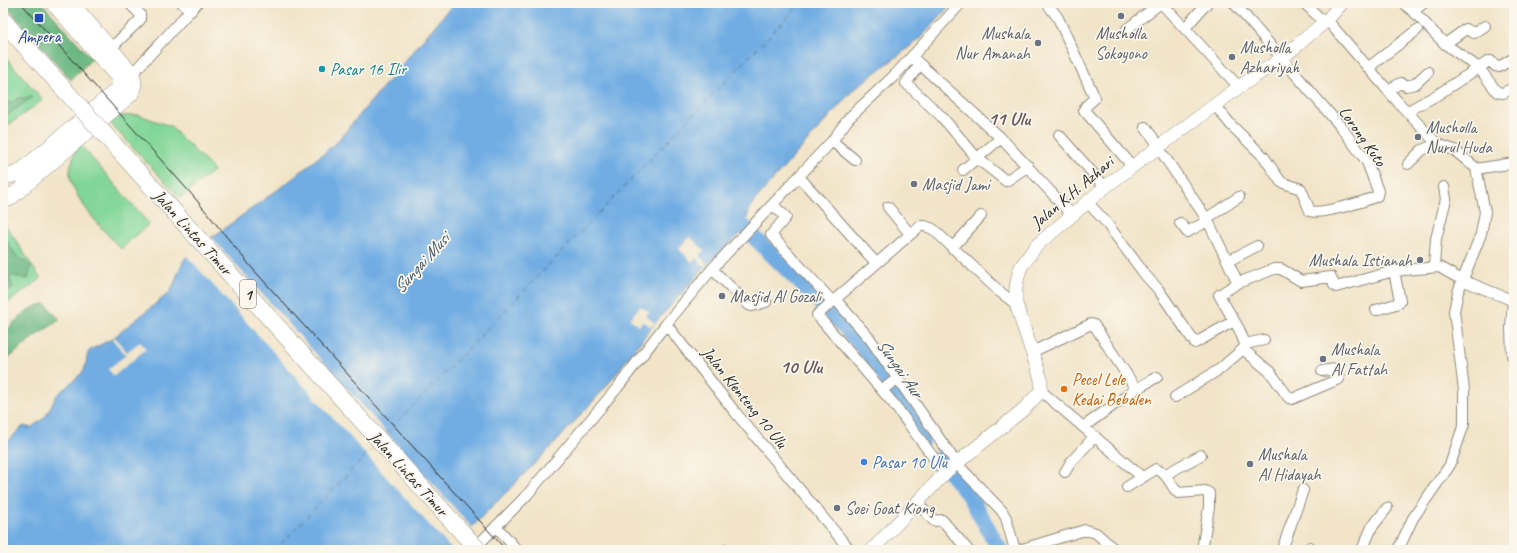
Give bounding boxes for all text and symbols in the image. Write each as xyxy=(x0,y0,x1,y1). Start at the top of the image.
marker: Musholla Sokoyono xyxy=(1116,11,1126,21)
marker: Ampera xyxy=(33,12,45,24)
place label: Mushala Nur Amanah xyxy=(955,23,1032,64)
place label: Musholla Sokoyono xyxy=(1095,23,1148,64)
place label: Ampera xyxy=(18,26,62,47)
place label: Musholla Azhariyah xyxy=(1240,37,1300,78)
marker: Mushala Nur Amanah xyxy=(1033,38,1043,48)
marker: Musholla Azhariyah xyxy=(1227,52,1237,62)
place label: Pasar 16 Ilir xyxy=(330,59,408,80)
marker: Pasar 16 Ilir xyxy=(317,64,327,74)
street label: Lorong Kuto xyxy=(1334,102,1391,171)
district label: 11 Ulu xyxy=(988,107,1032,131)
place label: Musholla Nurul Huda xyxy=(1426,117,1493,158)
marker: Musholla Nurul Huda xyxy=(1413,132,1423,142)
street label: Jalan K.H. Azhari xyxy=(1026,151,1119,234)
place label: Masjid Jami xyxy=(922,174,992,195)
marker: Masjid Jami xyxy=(909,179,919,189)
street label: Jalan Lintas Timur xyxy=(148,184,238,281)
water label: Sungai Musi xyxy=(388,225,457,298)
place label: Mushala Istianah xyxy=(1309,250,1413,271)
marker: Mushala Istianah xyxy=(1415,255,1425,265)
road number: 1 xyxy=(240,280,256,308)
place label: Masjid Al Gozali xyxy=(730,286,824,307)
marker: Masjid Al Gozali xyxy=(717,291,727,301)
water label: Sungai Aur xyxy=(872,334,930,404)
place label: Mushala Al Fattah xyxy=(1331,339,1388,380)
street label: Jalan Klenteng 10 Ulu xyxy=(697,342,793,454)
marker: Mushala Al Fattah xyxy=(1318,354,1328,364)
district label: 10 Ulu xyxy=(780,355,824,379)
place label: Pecel Lele Kedai Bebalen xyxy=(1072,369,1152,410)
marker: Pecel Lele Kedai Bebalen xyxy=(1059,384,1069,394)
street label: Jalan Lintas Timur xyxy=(364,425,454,522)
place label: Mushala Al Hidayah xyxy=(1258,444,1322,485)
place label: Pasar 10 Ulu xyxy=(872,452,948,473)
marker: Pasar 10 Ulu xyxy=(859,457,869,467)
marker: Mushala Al Hidayah xyxy=(1245,459,1255,469)
place label: Soei Goat Kiong xyxy=(845,498,935,519)
marker: Soei Goat Kiong xyxy=(832,503,842,513)

